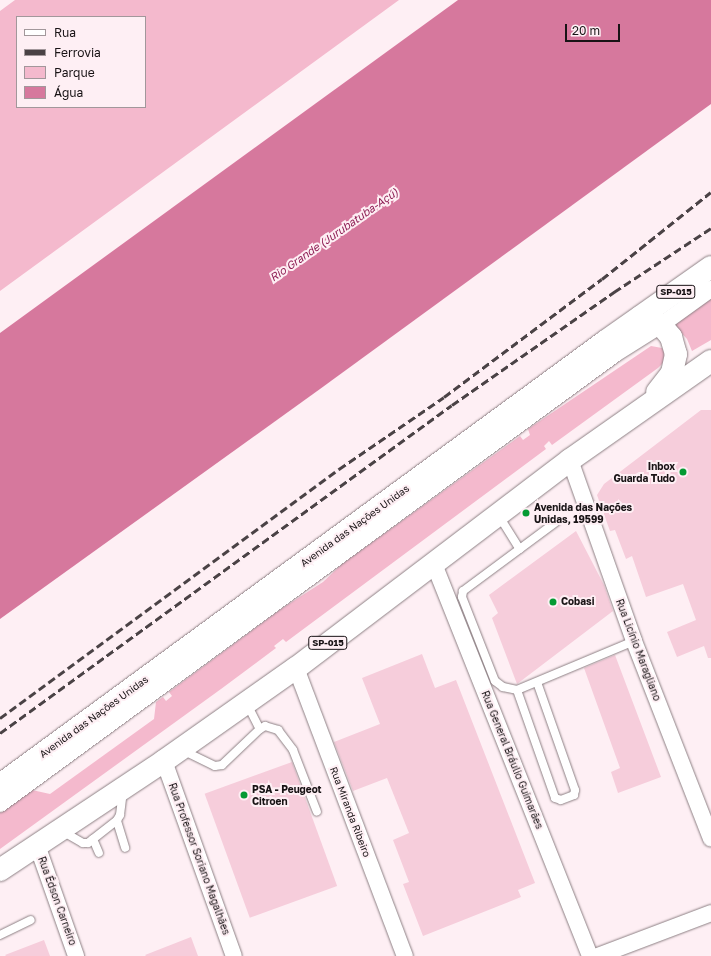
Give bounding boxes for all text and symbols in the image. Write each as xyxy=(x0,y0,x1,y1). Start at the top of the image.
legend xyxy=(16,16,146,108)
scale bar xyxy=(567,16,622,42)
text: 20 m xyxy=(572,23,600,38)
text: Rua xyxy=(54,25,76,40)
text: Ferrovia xyxy=(54,45,101,60)
text: Parque xyxy=(54,65,95,80)
text: Água xyxy=(54,85,83,100)
water label: Rio Grande (Jurubatuba-Açú) xyxy=(267,186,401,284)
road number: SP-015 xyxy=(656,285,696,299)
place label: Inbox Guarda Tudo xyxy=(614,460,675,484)
marker: Inbox Guarda Tudo xyxy=(678,467,688,477)
street label: Avenida das Nações Unidas xyxy=(298,482,412,570)
place label: Avenida das Nações Unidas, 19599 xyxy=(534,501,632,524)
marker: Avenida das Nações Unidas, 19599 xyxy=(521,508,531,518)
place label: Cobasi xyxy=(561,596,594,608)
marker: Cobasi xyxy=(548,597,558,607)
street label: Rua Licínio Maragliano xyxy=(613,597,663,703)
road number: SP-015 xyxy=(308,636,348,650)
street label: Avenida das Nações Unidas xyxy=(37,673,151,761)
street label: Rua General Bráulio Guimarães xyxy=(479,689,545,831)
street label: Rua Miranda Ribeiro xyxy=(327,765,373,859)
street label: Rua Professor Soriano Magalhães xyxy=(166,781,232,937)
place label: PSA - Peugeot Citroen xyxy=(252,783,322,806)
marker: PSA - Peugeot Citroen xyxy=(239,790,249,800)
street label: Rua Édson Carneiro xyxy=(35,855,79,947)

